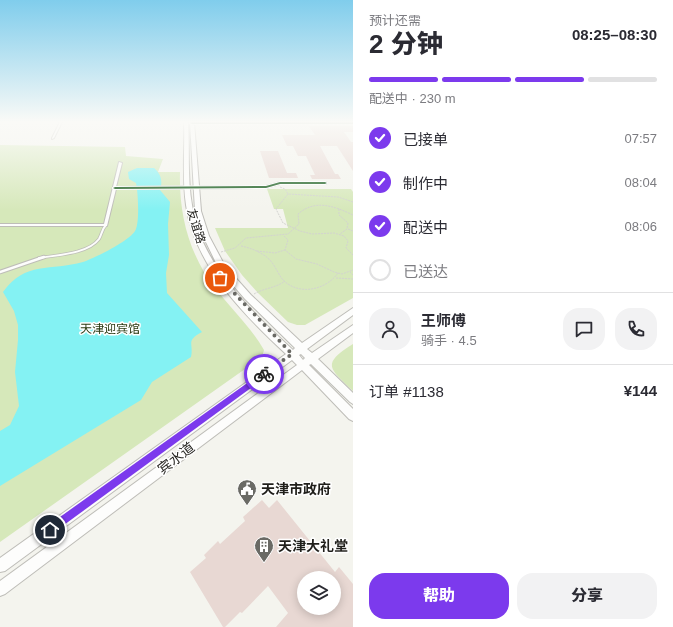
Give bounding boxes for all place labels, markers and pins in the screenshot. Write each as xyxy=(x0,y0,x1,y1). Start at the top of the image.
pin xyxy=(203,261,237,295)
public building icon: 天津市政府 xyxy=(236,478,258,506)
place label: 天津市政府 xyxy=(261,481,331,497)
pin xyxy=(33,513,67,547)
building icon: 天津大礼堂 xyxy=(253,535,275,563)
place label: 天津大礼堂 xyxy=(278,538,348,554)

